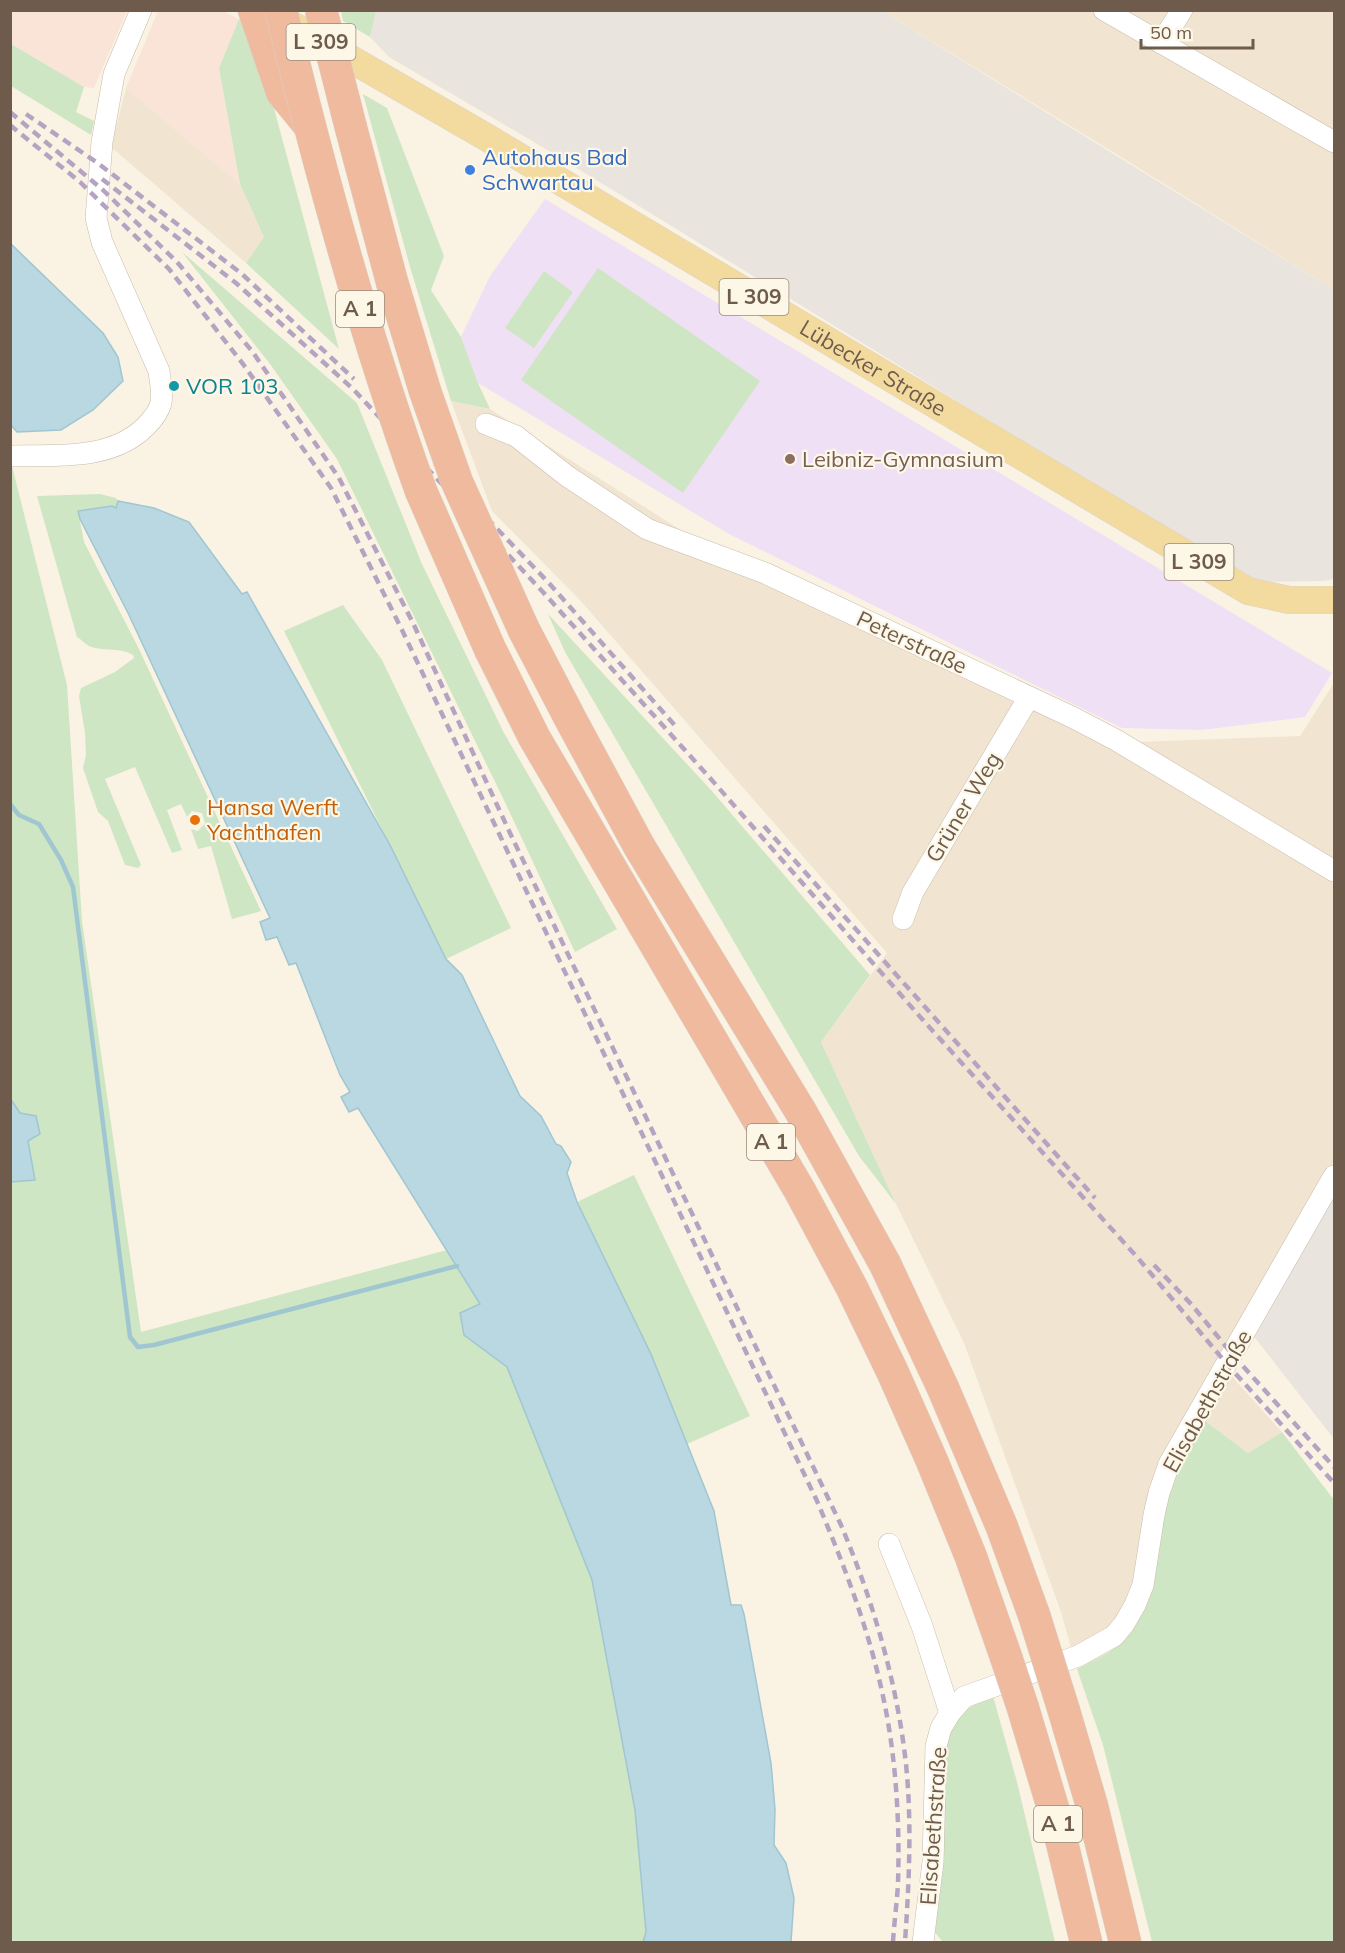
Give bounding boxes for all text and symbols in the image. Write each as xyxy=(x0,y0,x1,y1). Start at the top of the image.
scale bar xyxy=(1141,12,1254,50)
text: 50 m xyxy=(1150,21,1192,44)
road number: L 309 xyxy=(286,24,356,60)
place label: Autohaus Bad Schwartau xyxy=(482,143,628,196)
marker: Autohaus Bad Schwartau xyxy=(463,163,477,177)
road number: L 309 xyxy=(720,279,789,315)
road number: A 1 xyxy=(336,291,384,327)
street label: Lübecker Straße xyxy=(795,313,952,422)
place label: VOR 103 xyxy=(186,372,279,400)
marker: VOR 103 xyxy=(167,379,181,393)
place label: Leibniz-Gymnasium xyxy=(802,445,1004,473)
marker: Leibniz-Gymnasium xyxy=(783,452,797,466)
road number: L 309 xyxy=(1164,544,1234,580)
street label: Peterstraße xyxy=(852,604,972,680)
street label: Grüner Weg xyxy=(919,747,1007,867)
place label: Hansa Werft Yachthafen xyxy=(206,793,338,846)
marker: Hansa Werft Yachthafen xyxy=(188,813,202,827)
road number: A 1 xyxy=(747,1124,795,1160)
street label: Elisabethstraße xyxy=(1156,1325,1258,1477)
street label: Elisabethstraße xyxy=(913,1746,953,1906)
road number: A 1 xyxy=(1034,1806,1082,1842)

